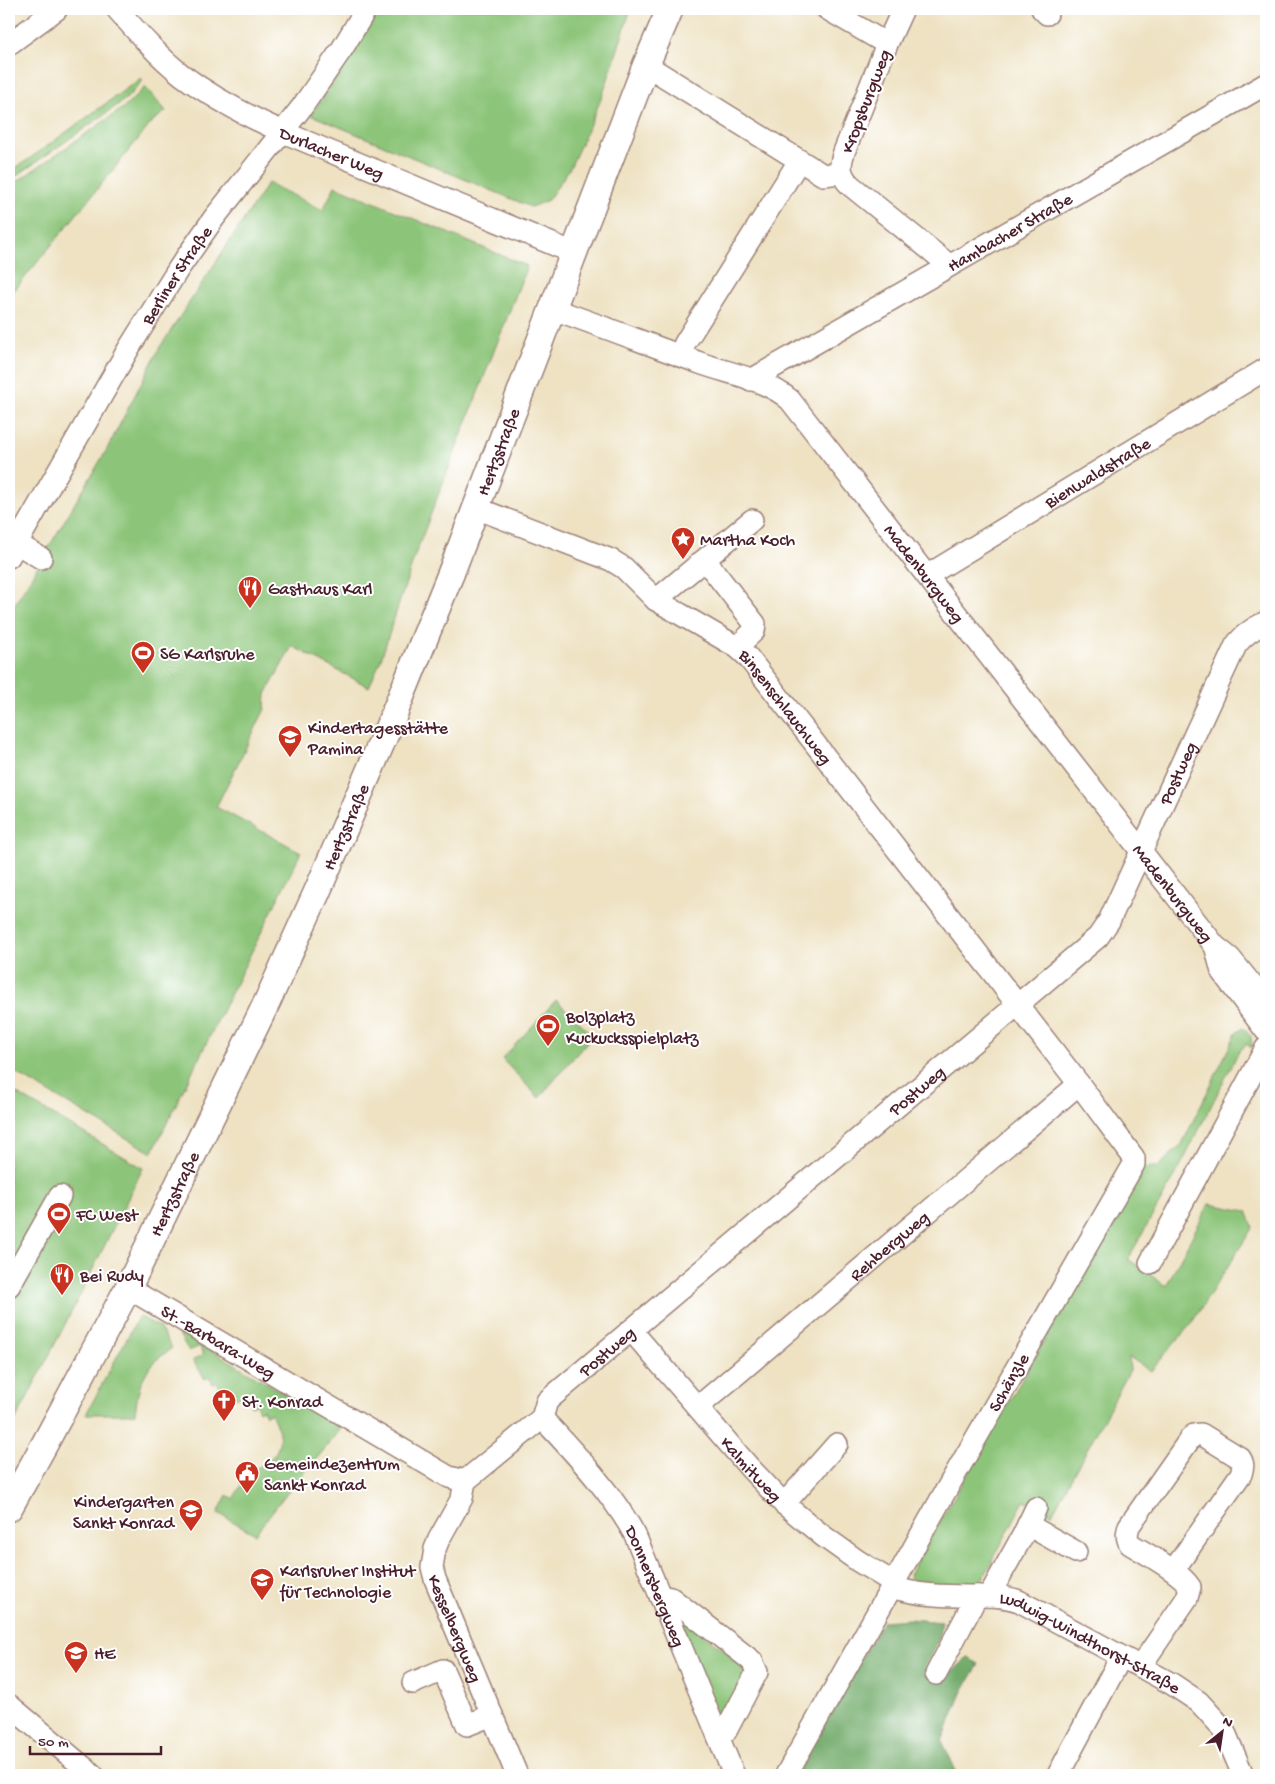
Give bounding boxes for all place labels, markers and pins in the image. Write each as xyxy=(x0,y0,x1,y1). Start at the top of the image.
place icon: Martha Koch xyxy=(670,526,696,560)
place label: Martha Koch xyxy=(700,531,796,552)
restaurant icon: Gasthaus Karl xyxy=(237,575,263,609)
place label: Gasthaus Karl xyxy=(268,580,373,601)
sports icon: SG Karlsruhe xyxy=(130,640,156,674)
place label: SG Karlsruhe xyxy=(160,645,255,666)
place label: Kindertagesstätte Pamina xyxy=(307,719,449,761)
school or university icon: Kindertagesstätte Pamina xyxy=(277,724,303,758)
place label: Bolzplatz Kuckucksspielplatz xyxy=(565,1008,700,1050)
sports icon: Bolzplatz Kuckucksspielplatz xyxy=(535,1013,561,1047)
sports icon: FC West xyxy=(46,1201,72,1235)
place label: FC West xyxy=(75,1206,139,1227)
restaurant icon: Bei Rudy xyxy=(49,1262,75,1296)
place label: Bei Rudy xyxy=(79,1267,144,1288)
church icon: St. Konrad xyxy=(211,1388,237,1422)
place label: St. Konrad xyxy=(242,1393,324,1414)
place label: Gemeindezentrum Sankt Konrad xyxy=(264,1455,400,1497)
public building icon: Gemeindezentrum Sankt Konrad xyxy=(234,1460,260,1494)
place label: Kindergarten Sankt Konrad xyxy=(73,1493,175,1535)
school or university icon: Kindergarten Sankt Konrad xyxy=(178,1498,204,1532)
place label: Karlsruher Institut für Technologie xyxy=(279,1562,417,1604)
school or university icon: Karlsruher Institut für Technologie xyxy=(249,1567,275,1601)
school or university icon: HE xyxy=(63,1640,89,1674)
place label: HE xyxy=(94,1645,116,1666)

